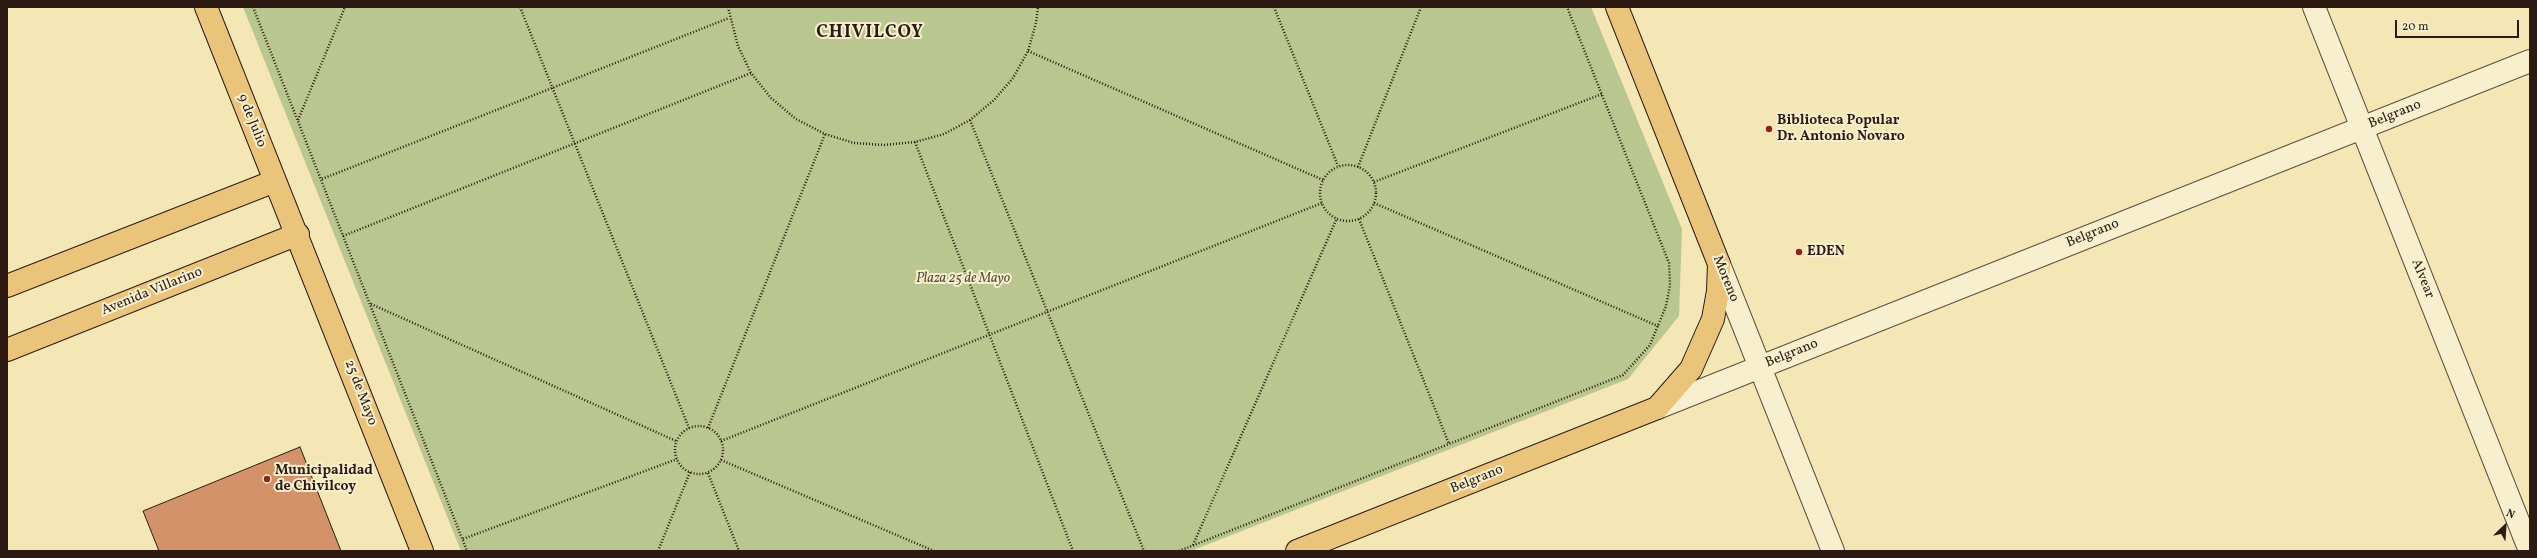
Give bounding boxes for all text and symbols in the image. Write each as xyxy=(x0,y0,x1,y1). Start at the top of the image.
scale bar xyxy=(2397,12,2521,38)
text: 20 m xyxy=(2402,19,2429,35)
district label: CHIVILCOY xyxy=(816,23,924,45)
street label: 9 de Julio xyxy=(233,92,269,150)
street label: Belgrano xyxy=(2366,97,2424,133)
place label: Biblioteca Popular Dr. Antonio Novaro xyxy=(1777,113,1905,146)
marker: Biblioteca Popular Dr. Antonio Novaro xyxy=(1764,124,1774,134)
street label: Belgrano xyxy=(2064,216,2122,252)
place label: EDEN xyxy=(1807,244,1845,260)
marker: EDEN xyxy=(1794,247,1804,257)
street label: Moreno xyxy=(1708,253,1742,305)
street label: Alvear xyxy=(2407,257,2437,301)
street label: Avenida Villarino xyxy=(99,264,205,320)
park label: Plaza 25 de Mayo xyxy=(916,271,1010,287)
street label: Belgrano xyxy=(1763,336,1821,372)
street label: 25 de Mayo xyxy=(340,358,380,428)
street label: Belgrano xyxy=(1448,462,1506,498)
place label: Municipalidad de Chivilcoy xyxy=(275,463,373,496)
marker: Municipalidad de Chivilcoy xyxy=(262,474,272,484)
north arrow xyxy=(2485,506,2525,546)
text: N xyxy=(2503,506,2517,523)

